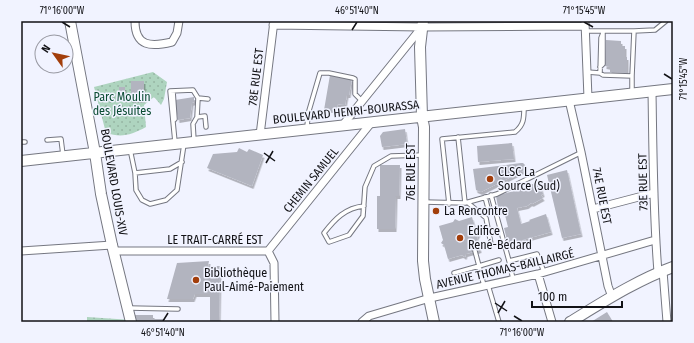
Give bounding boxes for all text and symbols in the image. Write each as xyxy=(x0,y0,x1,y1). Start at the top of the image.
text: 71°16'00"W xyxy=(40,5,85,17)
text: 46°51'40"N xyxy=(335,5,379,17)
text: 71°15'45"W xyxy=(563,5,606,17)
north arrow xyxy=(34,34,74,74)
text: N xyxy=(39,43,53,55)
street label: 78E RUE EST xyxy=(246,47,267,107)
text: 71°15'45"W xyxy=(678,57,690,100)
park label: Parc Moulin des Jésuites xyxy=(93,90,151,118)
street label: BOULEVARD HENRI-BOURASSA xyxy=(272,97,421,127)
street label: BOULEVARD LOUIS-XIV xyxy=(98,127,130,237)
street label: 76E RUE EST xyxy=(404,143,418,201)
street label: CHEMIN SAMUEL xyxy=(281,144,342,215)
street label: 73E RUE EST xyxy=(635,153,650,211)
place label: CLSC La Source (Sud) xyxy=(498,165,560,193)
street label: 74E RUE EST xyxy=(590,166,614,226)
marker: CLSC La Source (Sud) xyxy=(485,174,495,184)
place label: La Rencontre xyxy=(444,204,508,218)
marker: La Rencontre xyxy=(431,206,441,216)
place label: Edifice René-Bédard xyxy=(468,224,532,252)
street label: LE TRAIT-CARRÉ EST xyxy=(167,232,263,247)
marker: Edifice René-Bédard xyxy=(455,233,465,243)
street label: AVENUE THOMAS-BAILLAIRGÉ xyxy=(434,245,576,292)
place label: Bibliothèque Paul-Aimé-Paiement xyxy=(204,266,304,294)
marker: Bibliothèque Paul-Aimé-Paiement xyxy=(191,275,201,285)
scale bar xyxy=(532,283,622,309)
text: 100 m xyxy=(538,290,567,304)
text: 46°51'40"N xyxy=(141,327,185,339)
text: 71°16'00"W xyxy=(500,327,545,339)

